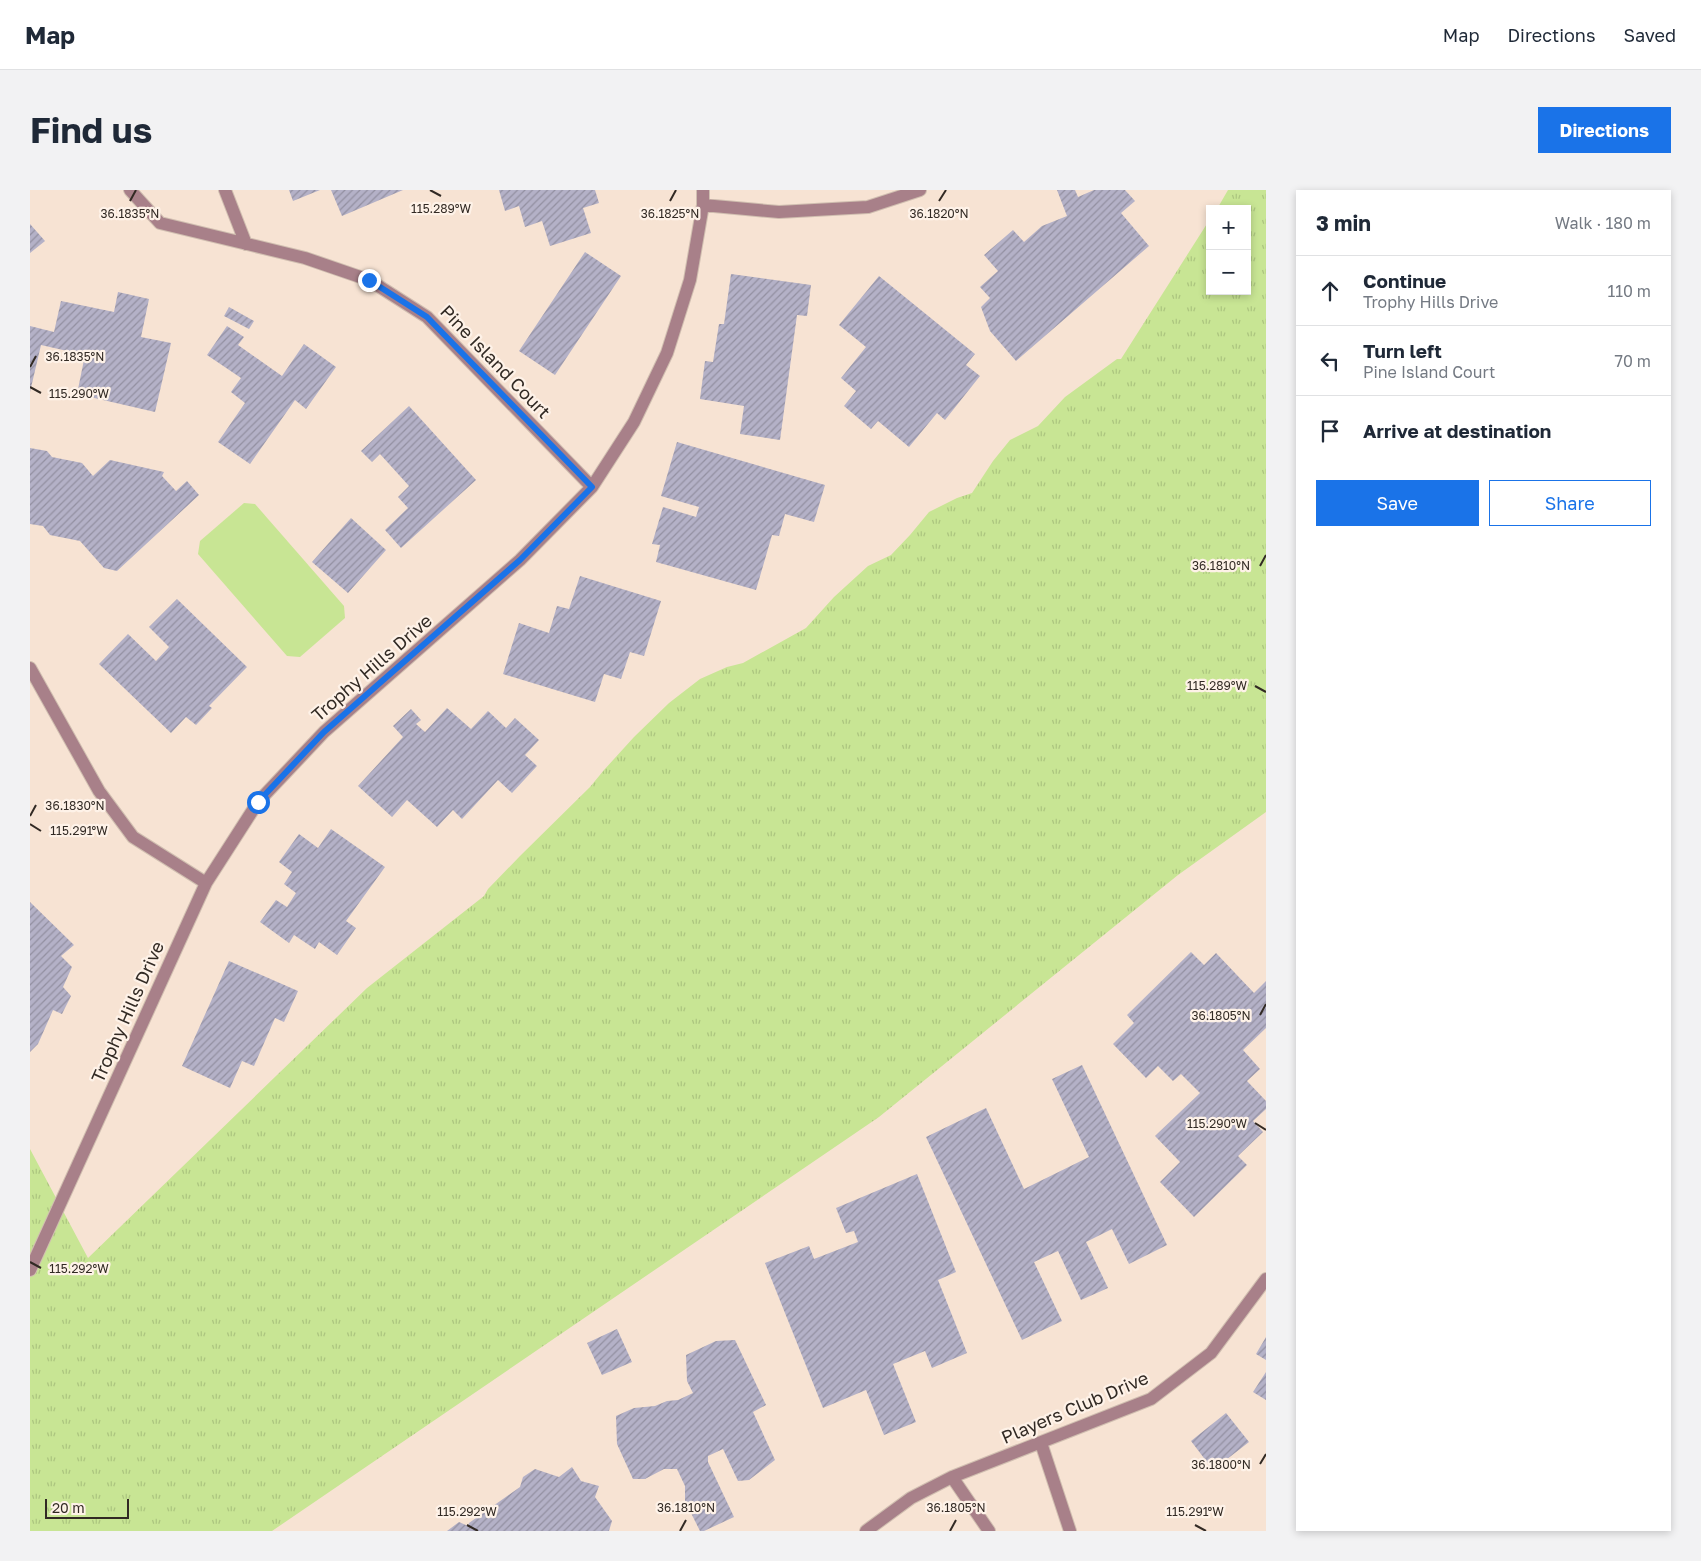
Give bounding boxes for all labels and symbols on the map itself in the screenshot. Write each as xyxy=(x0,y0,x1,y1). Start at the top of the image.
text: 115.289°W xyxy=(411,201,471,216)
text: 36.1835°N xyxy=(101,206,159,221)
text: 36.1825°N xyxy=(641,206,699,221)
text: 36.1820°N xyxy=(909,206,969,221)
route end xyxy=(358,269,381,292)
street label: Pine Island Court xyxy=(436,300,555,423)
text: 36.1835°N xyxy=(46,349,104,364)
text: 115.290°W xyxy=(49,386,110,401)
text: 36.1810°N xyxy=(1192,558,1250,573)
street label: Trophy Hills Drive xyxy=(307,609,436,725)
text: 115.289°W xyxy=(1187,678,1247,693)
route start xyxy=(247,791,270,814)
text: 36.1830°N xyxy=(45,798,105,813)
text: 115.291°W xyxy=(50,823,108,838)
street label: Trophy Hills Drive xyxy=(86,938,168,1086)
text: 36.1805°N xyxy=(1191,1008,1251,1023)
text: 115.290°W xyxy=(1187,1116,1248,1131)
text: 115.292°W xyxy=(49,1261,109,1276)
street label: Players Club Drive xyxy=(998,1366,1151,1448)
text: 36.1800°N xyxy=(1191,1457,1251,1472)
scale bar xyxy=(45,1496,129,1519)
text: 36.1810°N xyxy=(657,1500,715,1515)
text: 36.1805°N xyxy=(926,1500,986,1515)
text: 115.292°W xyxy=(437,1504,497,1519)
text: 115.291°W xyxy=(1166,1504,1224,1519)

